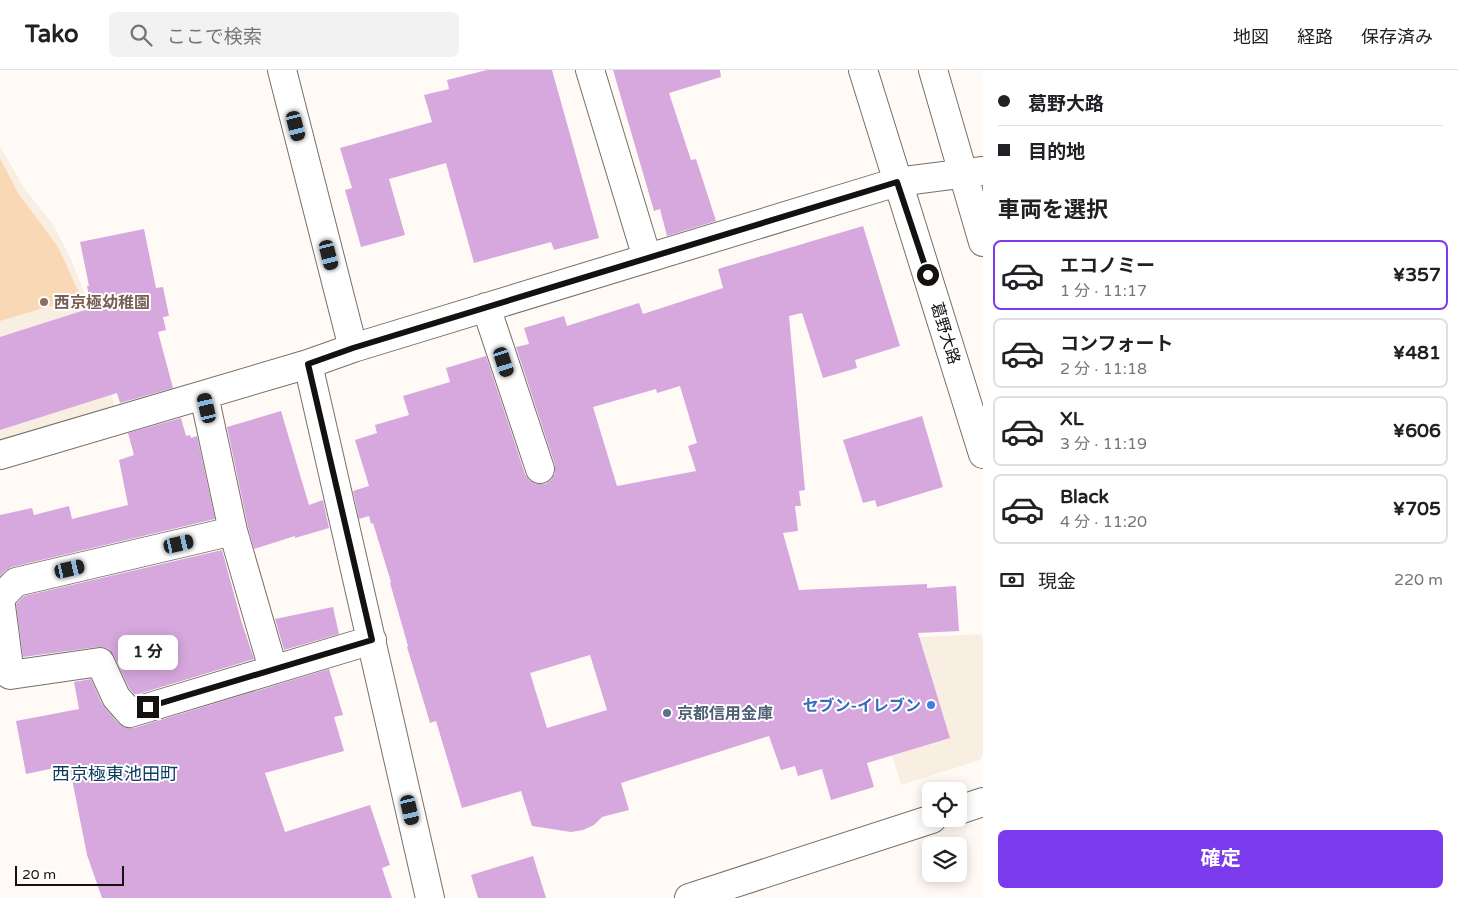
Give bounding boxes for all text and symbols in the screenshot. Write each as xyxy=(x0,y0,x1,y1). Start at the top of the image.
search box xyxy=(109,12,459,57)
text: Tako xyxy=(25,20,79,49)
icon: search xyxy=(127,21,155,49)
text: ここで検索 xyxy=(167,26,262,48)
text: 地図 xyxy=(1233,26,1269,48)
text: 経路 xyxy=(1297,26,1333,48)
text: 保存済み xyxy=(1361,26,1433,48)
text: 葛野大路 xyxy=(1028,93,1104,115)
car xyxy=(285,110,306,142)
text: 目的地 xyxy=(1028,141,1085,163)
text: 車両を選択 xyxy=(998,197,1108,223)
car xyxy=(318,239,339,271)
icon: car xyxy=(1000,253,1045,298)
text: エコノミー xyxy=(1060,255,1155,277)
route start xyxy=(917,264,939,286)
text: ¥357 xyxy=(1393,264,1441,286)
text: 1 分 · 11:17 xyxy=(1060,281,1147,301)
place label: 西京極幼稚園 xyxy=(54,293,150,313)
marker: 西京極幼稚園 xyxy=(38,296,50,308)
street label: 葛野大路 xyxy=(926,300,964,367)
icon: car xyxy=(1000,331,1045,376)
text: コンフォート xyxy=(1060,333,1173,355)
text: ¥481 xyxy=(1393,342,1441,364)
car xyxy=(492,345,515,379)
text: 2 分 · 11:18 xyxy=(1060,359,1147,379)
car xyxy=(196,392,217,424)
text: XL xyxy=(1060,408,1084,430)
icon: car xyxy=(1000,409,1045,454)
text: ¥606 xyxy=(1393,420,1441,442)
text: 3 分 · 11:19 xyxy=(1060,434,1147,454)
text: Black xyxy=(1060,486,1109,508)
icon: car xyxy=(1000,487,1045,532)
text: ¥705 xyxy=(1393,498,1441,520)
text: 4 分 · 11:20 xyxy=(1060,512,1147,532)
car xyxy=(162,533,195,555)
car xyxy=(53,558,86,580)
icon: cash xyxy=(998,566,1026,594)
text: 220 m xyxy=(1394,570,1443,590)
text: 現金 xyxy=(1038,571,1076,593)
callout: 1 分 xyxy=(118,634,178,670)
text: 1 分 xyxy=(133,642,163,662)
route end xyxy=(137,696,159,718)
place label: セブン-イレブン xyxy=(802,696,921,716)
marker: セブン-イレブン xyxy=(925,699,937,711)
place label: 京都信用金庫 xyxy=(677,704,773,724)
marker: 京都信用金庫 xyxy=(661,707,673,719)
district label: 西京極東池田町 xyxy=(52,763,178,785)
map controls xyxy=(922,782,967,882)
button: locate xyxy=(922,782,967,827)
car xyxy=(399,794,420,826)
button: 確定 xyxy=(998,830,1443,888)
button: layers xyxy=(922,837,967,882)
scale bar xyxy=(15,863,124,886)
text: 20 m xyxy=(22,866,56,883)

